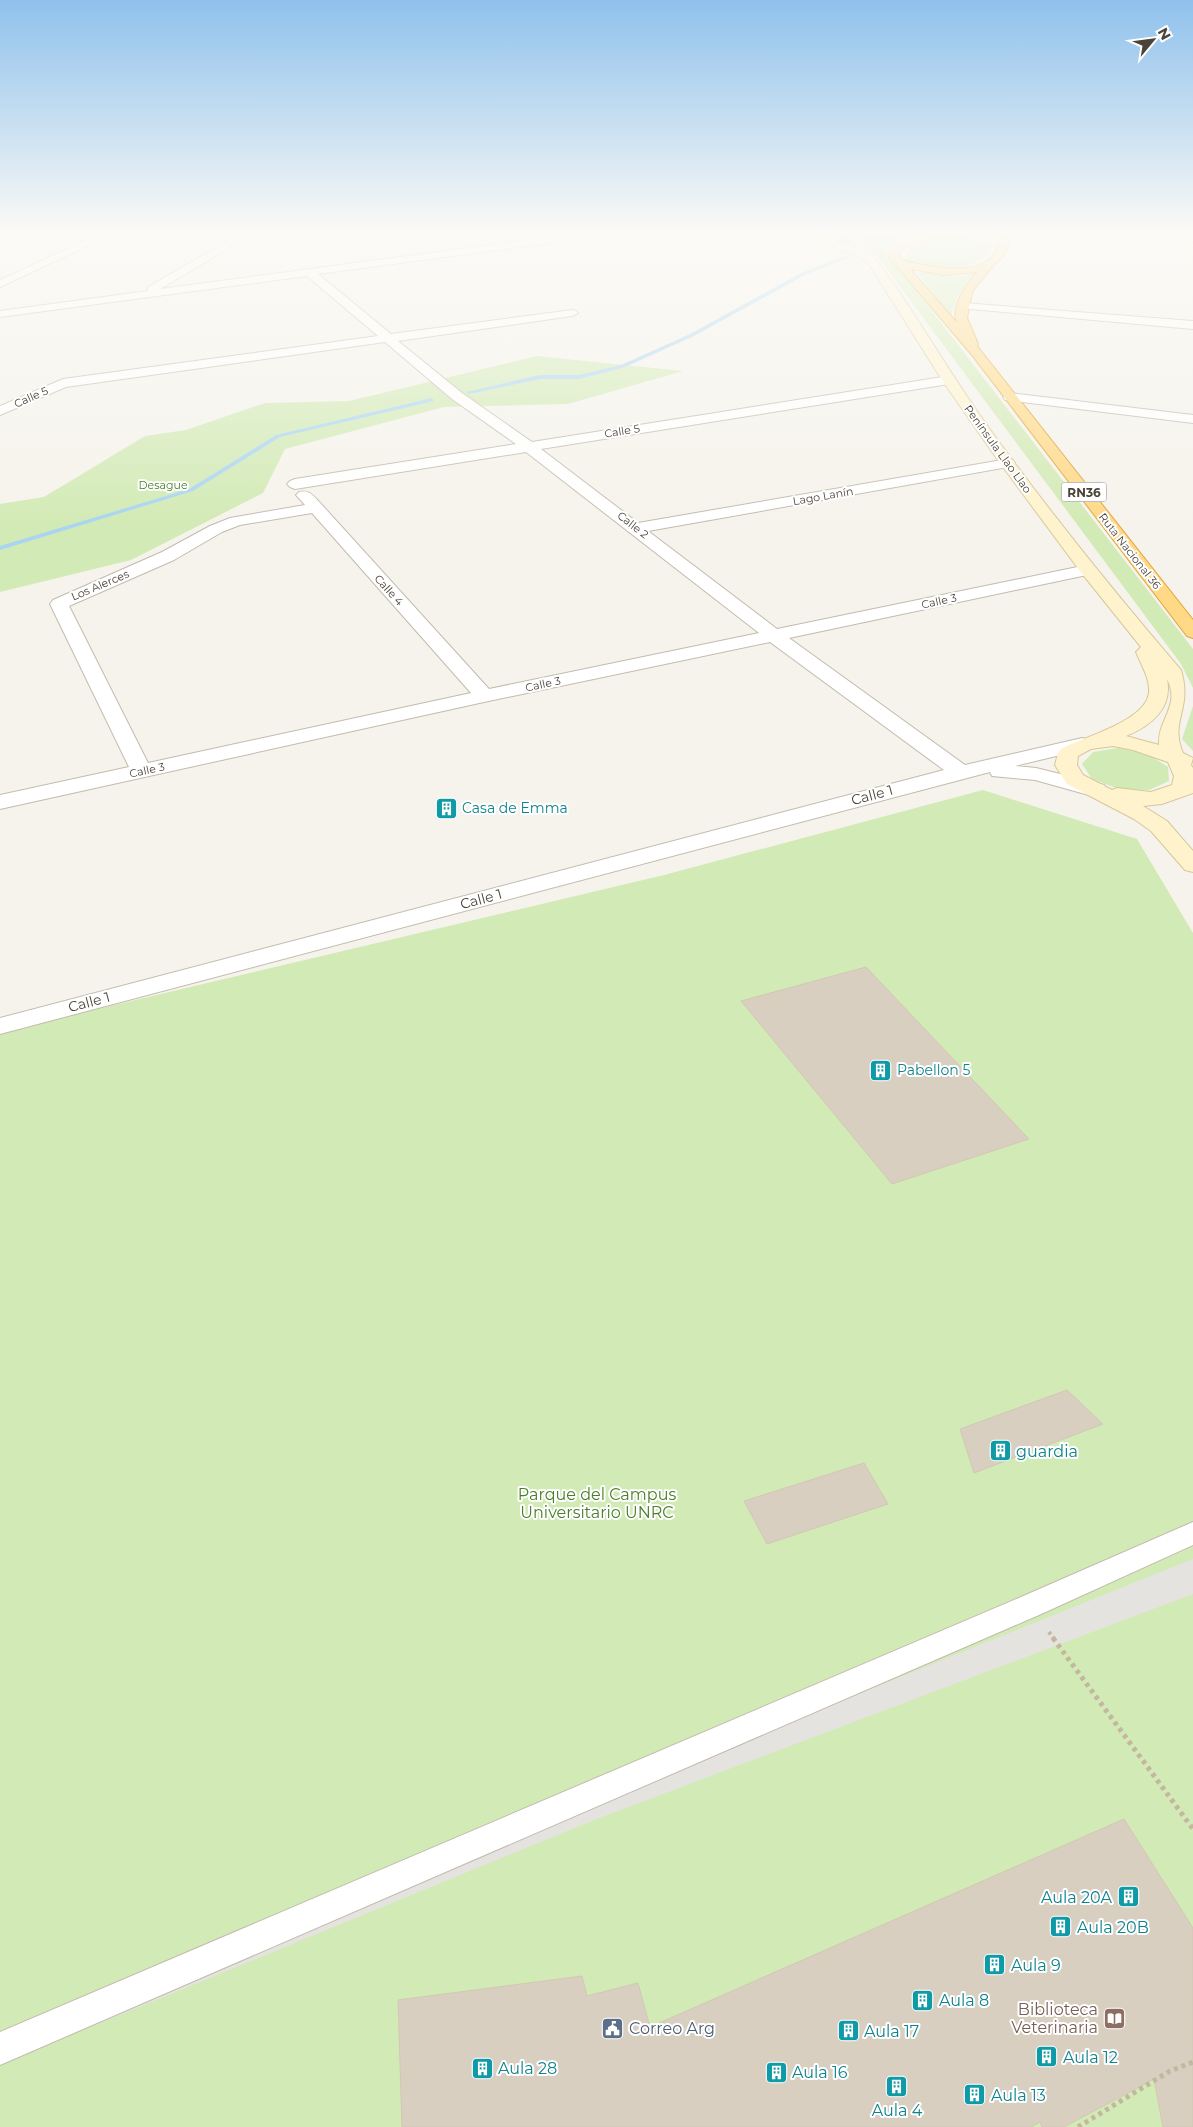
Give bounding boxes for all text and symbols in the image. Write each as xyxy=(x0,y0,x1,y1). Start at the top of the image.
north arrow xyxy=(1128,15,1178,65)
text: N xyxy=(1154,24,1175,43)
street label: Calle 5 xyxy=(12,383,50,411)
street label: Península Llao Llao xyxy=(961,402,1035,496)
street label: Calle 5 xyxy=(603,421,641,441)
park label: Desague xyxy=(138,478,188,492)
road number: RN36 xyxy=(1062,482,1106,502)
street label: Lago Lanín xyxy=(792,484,854,508)
street label: Calle 2 xyxy=(615,508,651,542)
street label: Ruta Nacional 36 xyxy=(1096,510,1164,592)
street label: Los Alerces xyxy=(69,566,132,603)
street label: Calle 4 xyxy=(371,572,407,609)
street label: Calle 3 xyxy=(920,590,958,612)
street label: Calle 3 xyxy=(524,673,562,695)
street label: Calle 3 xyxy=(128,759,166,781)
street label: Calle 1 xyxy=(849,781,895,809)
building icon: Casa de Emma xyxy=(434,796,458,820)
place label: Casa de Emma xyxy=(462,799,568,817)
street label: Calle 1 xyxy=(458,885,504,913)
street label: Calle 1 xyxy=(66,988,112,1016)
building icon: Pabellon 5 xyxy=(869,1058,893,1082)
place label: Pabellon 5 xyxy=(897,1061,970,1079)
building icon: guardia xyxy=(988,1439,1012,1463)
place label: guardia xyxy=(1016,1442,1078,1461)
park label: Parque del Campus Universitario UNRC xyxy=(518,1485,676,1522)
building icon: Aula 20A xyxy=(1116,1885,1140,1909)
place label: Aula 20A xyxy=(1041,1888,1113,1907)
building icon: Aula 20B xyxy=(1049,1915,1073,1939)
place label: Aula 20B xyxy=(1077,1918,1149,1937)
building icon: Aula 9 xyxy=(983,1953,1007,1977)
place label: Aula 9 xyxy=(1011,1956,1061,1975)
building icon: Aula 8 xyxy=(911,1988,935,2012)
place label: Aula 8 xyxy=(939,1991,989,2010)
place label: Biblioteca Veterinaria xyxy=(1011,2000,1098,2037)
library icon: Biblioteca Veterinaria xyxy=(1102,2006,1126,2030)
public building icon: Correo Arg xyxy=(601,2016,625,2040)
place label: Correo Arg xyxy=(629,2019,715,2038)
building icon: Aula 17 xyxy=(836,2019,860,2043)
place label: Aula 17 xyxy=(864,2022,919,2041)
building icon: Aula 12 xyxy=(1035,2045,1059,2069)
place label: Aula 12 xyxy=(1063,2048,1118,2067)
building icon: Aula 28 xyxy=(470,2056,494,2080)
place label: Aula 28 xyxy=(498,2059,557,2078)
building icon: Aula 16 xyxy=(764,2060,788,2084)
place label: Aula 16 xyxy=(792,2063,848,2082)
building icon: Aula 4 xyxy=(885,2074,909,2098)
building icon: Aula 13 xyxy=(963,2083,987,2107)
place label: Aula 13 xyxy=(991,2086,1046,2105)
place label: Aula 4 xyxy=(872,2101,923,2120)

